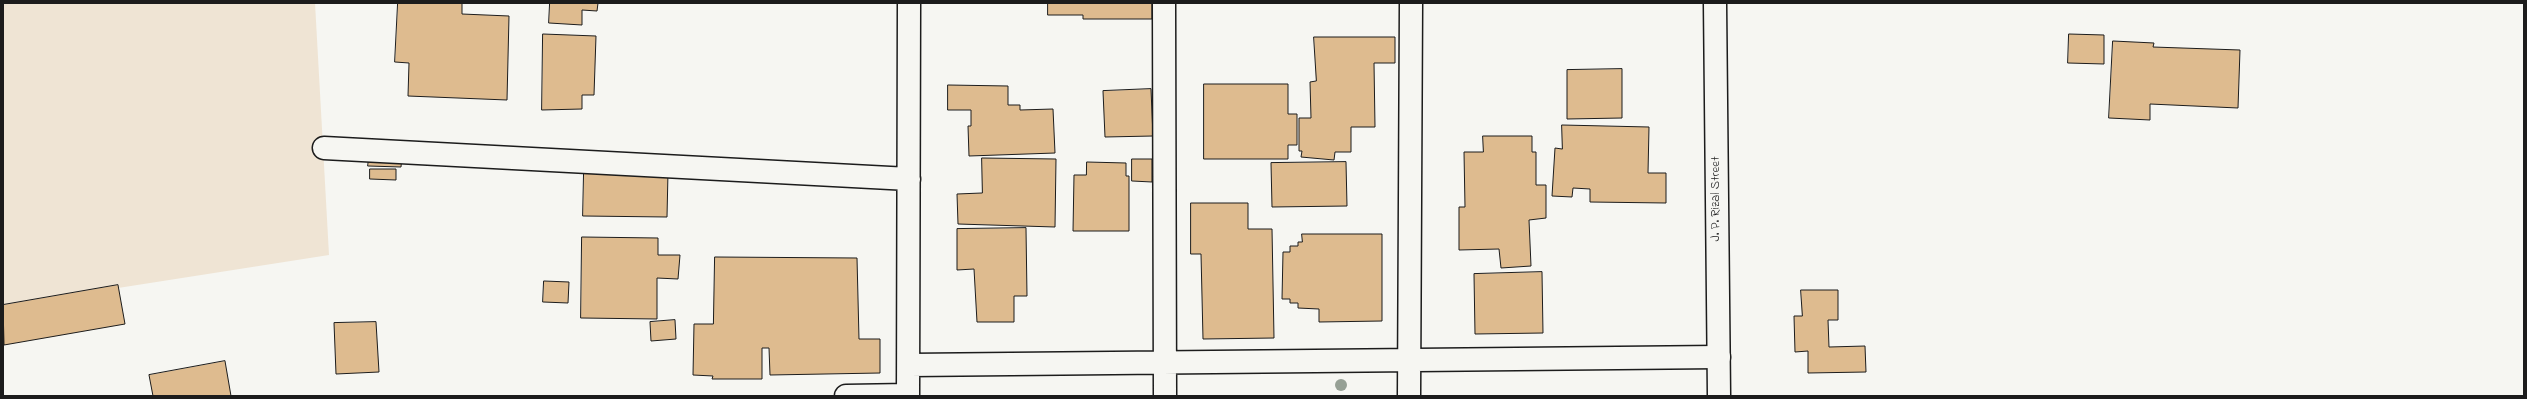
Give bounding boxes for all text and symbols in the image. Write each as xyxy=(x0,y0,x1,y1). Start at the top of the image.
street label: J. P. Rizal Street xyxy=(1709,156,1725,242)

